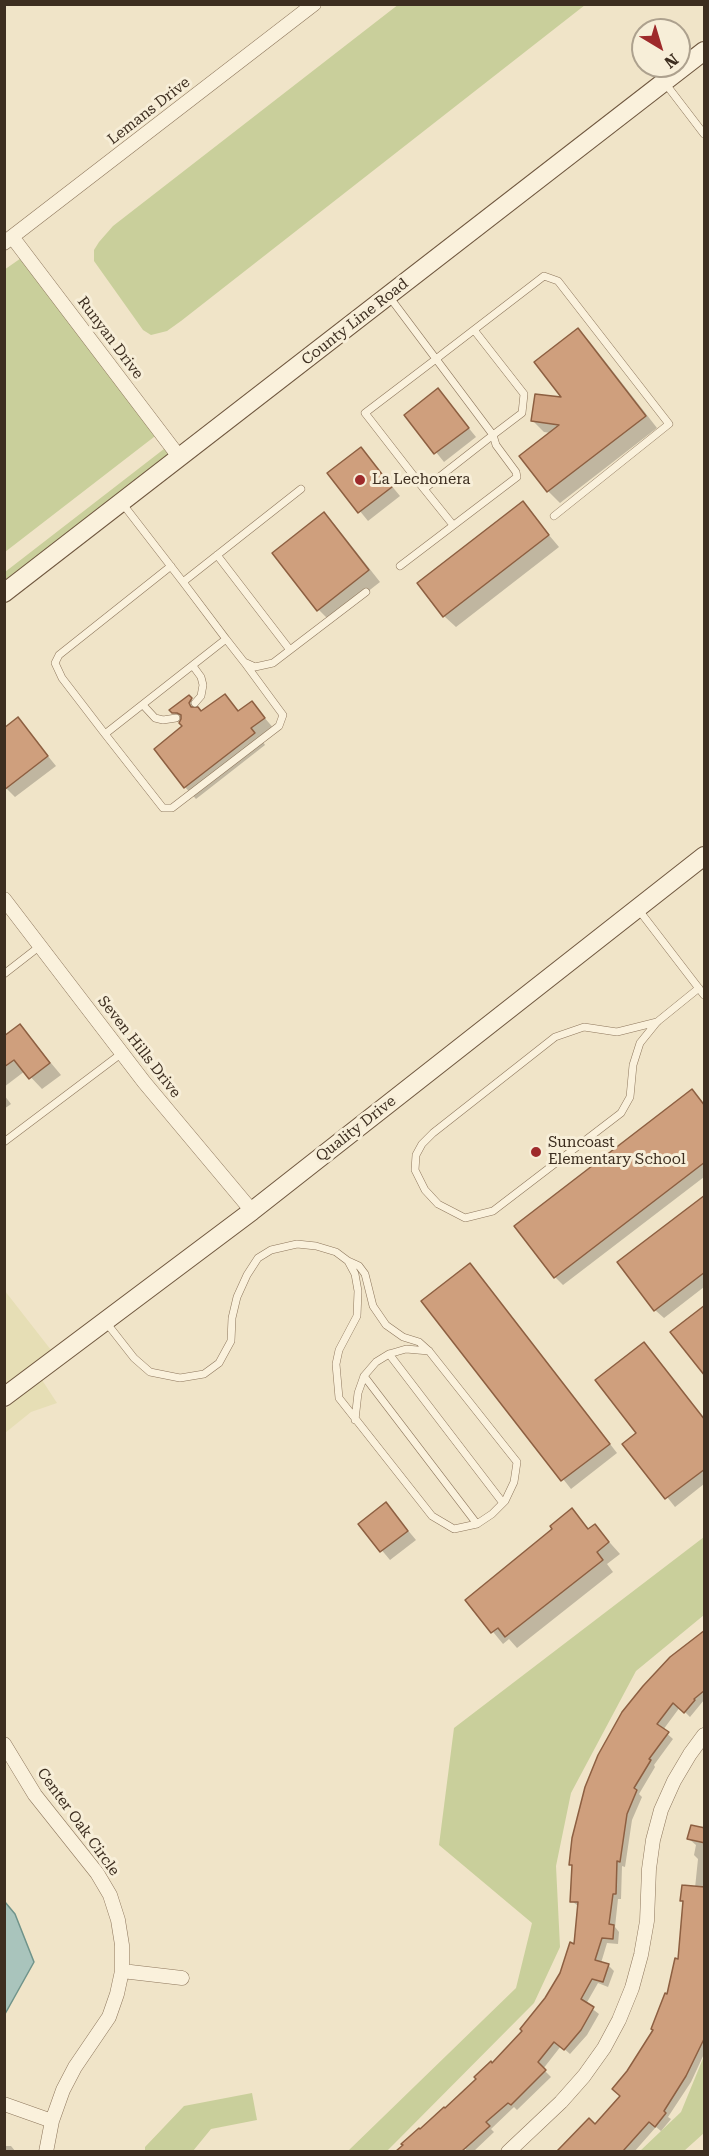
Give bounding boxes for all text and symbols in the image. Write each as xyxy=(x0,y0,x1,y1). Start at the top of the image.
north arrow xyxy=(631,18,691,78)
text: N xyxy=(660,50,682,72)
street label: Lemans Drive xyxy=(104,73,194,149)
street label: County Line Road xyxy=(298,275,412,369)
street label: Runyan Drive xyxy=(73,293,147,383)
place label: La Lechonera xyxy=(372,471,470,489)
marker: La Lechonera xyxy=(353,473,367,487)
street label: Seven Hills Drive xyxy=(94,992,184,1102)
street label: Quality Drive xyxy=(312,1092,400,1166)
place label: Suncoast Elementary School xyxy=(548,1134,686,1169)
marker: Suncoast Elementary School xyxy=(529,1145,543,1159)
street label: Center Oak Circle xyxy=(33,1765,123,1879)

